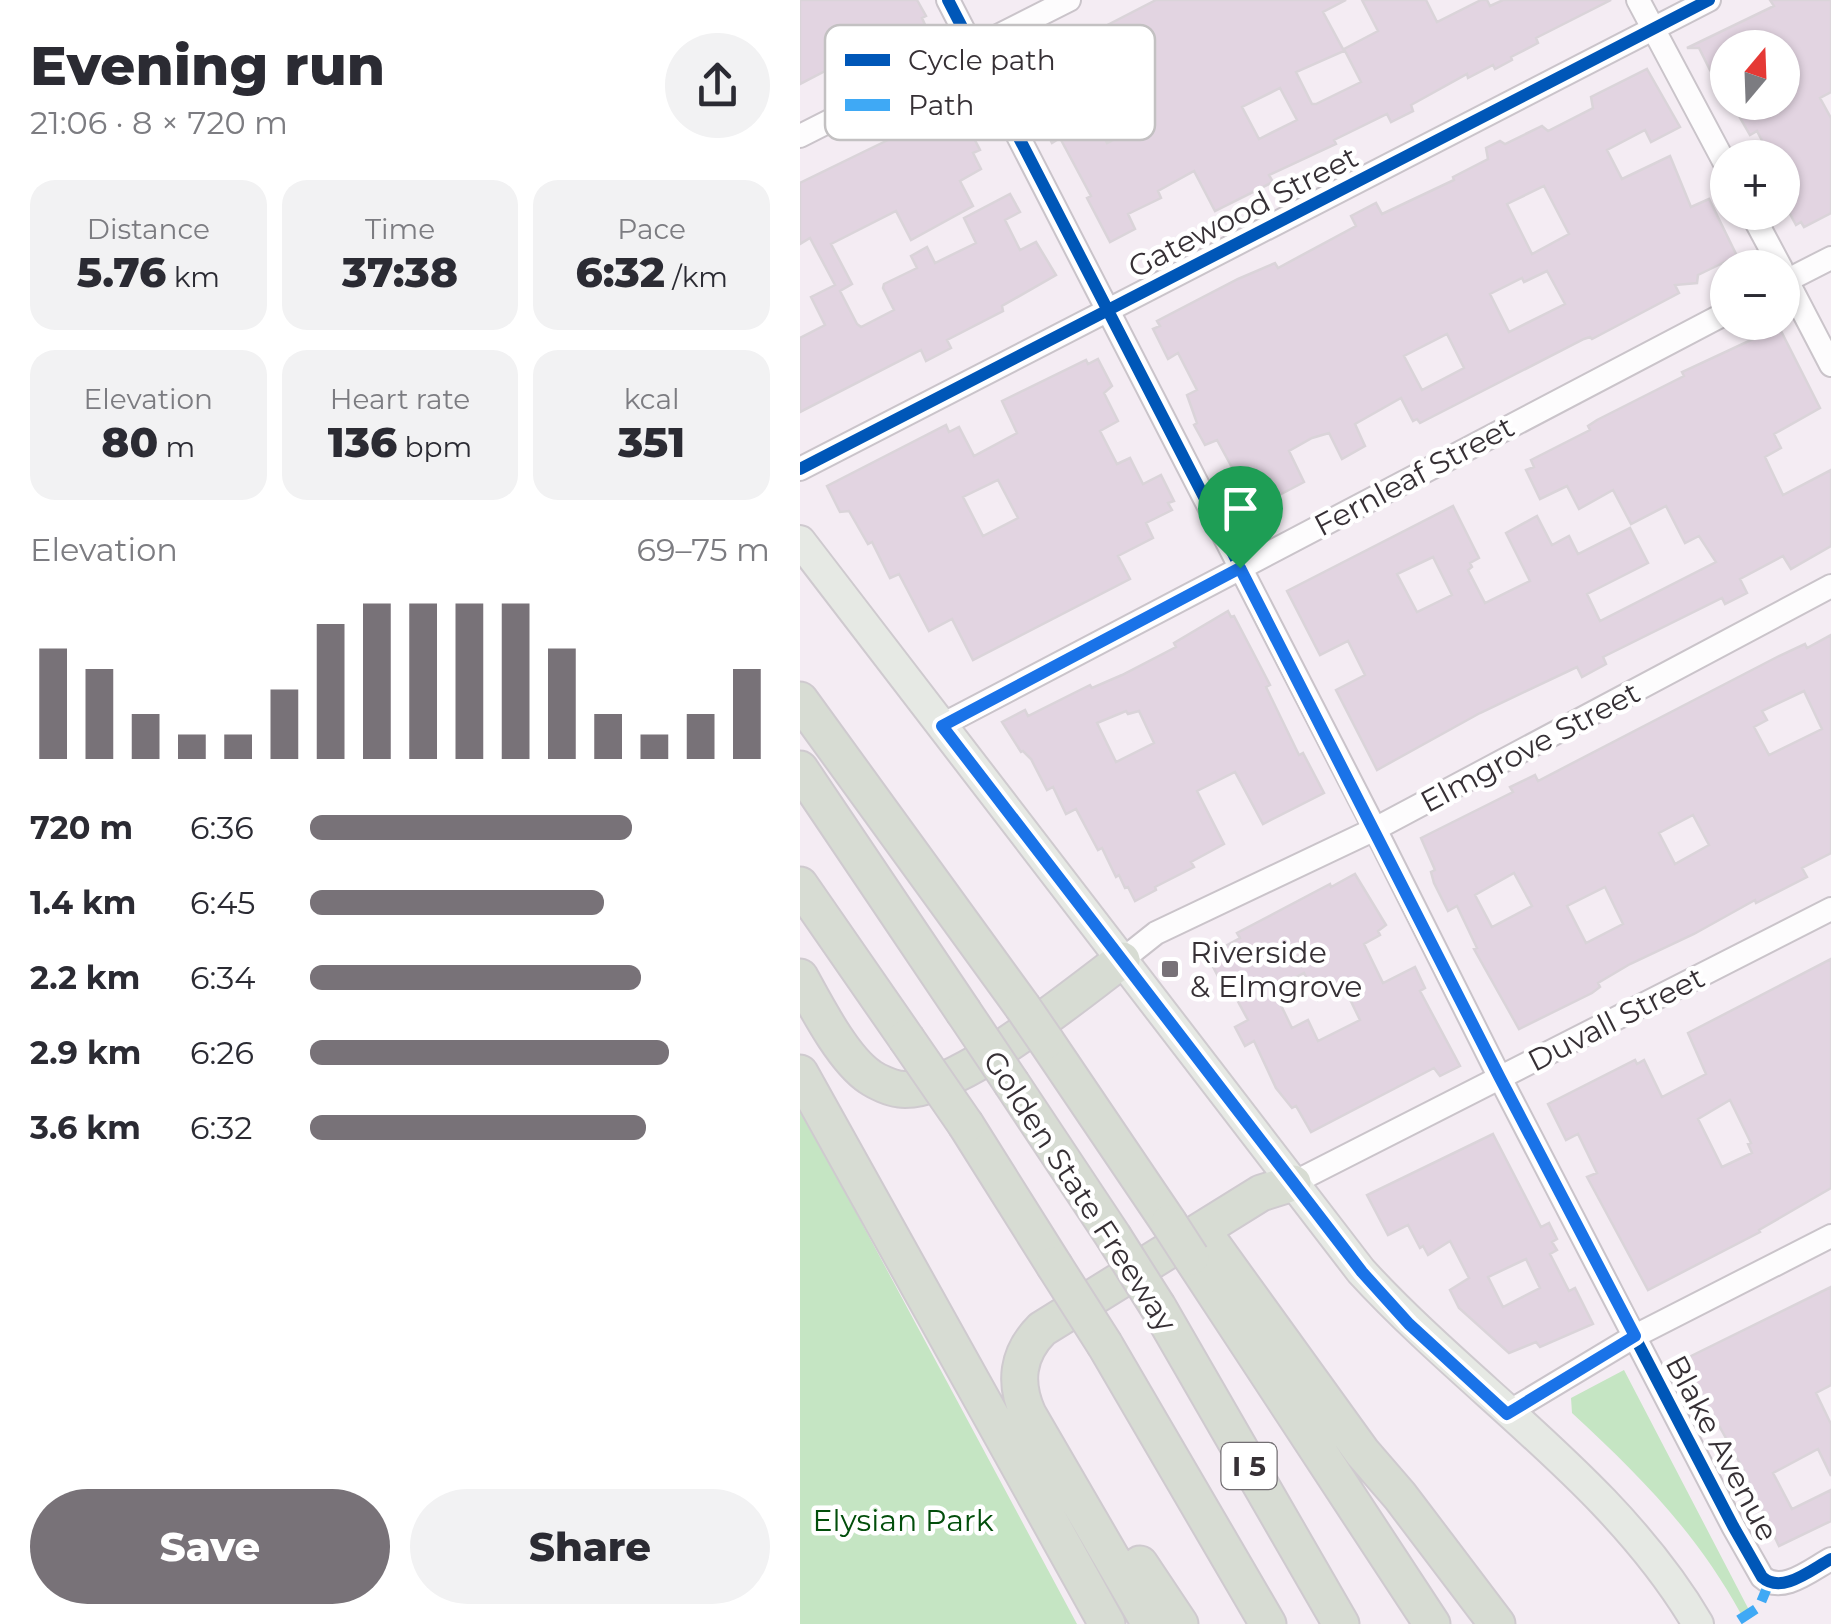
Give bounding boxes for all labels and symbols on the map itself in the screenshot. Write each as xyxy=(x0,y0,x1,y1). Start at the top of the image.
legend xyxy=(825,25,1155,140)
north arrow xyxy=(1710,30,1800,120)
text: Cycle path xyxy=(908,43,1056,77)
text: Path xyxy=(908,88,975,122)
street label: Gatewood Street xyxy=(1122,138,1364,286)
street label: Fernleaf Street xyxy=(1308,408,1520,544)
pin xyxy=(1198,466,1283,569)
street label: Elmgrove Street xyxy=(1414,674,1646,820)
place label: Riverside & Elmgrove xyxy=(1190,934,1362,1005)
marker: Riverside & Elmgrove xyxy=(1159,958,1181,980)
street label: Duvall Street xyxy=(1522,959,1710,1079)
street label: Golden State Freeway xyxy=(975,1044,1185,1339)
street label: Blake Avenue xyxy=(1658,1349,1786,1547)
road number: I 5 xyxy=(1222,1443,1276,1489)
park label: Elysian Park xyxy=(812,1502,994,1539)

